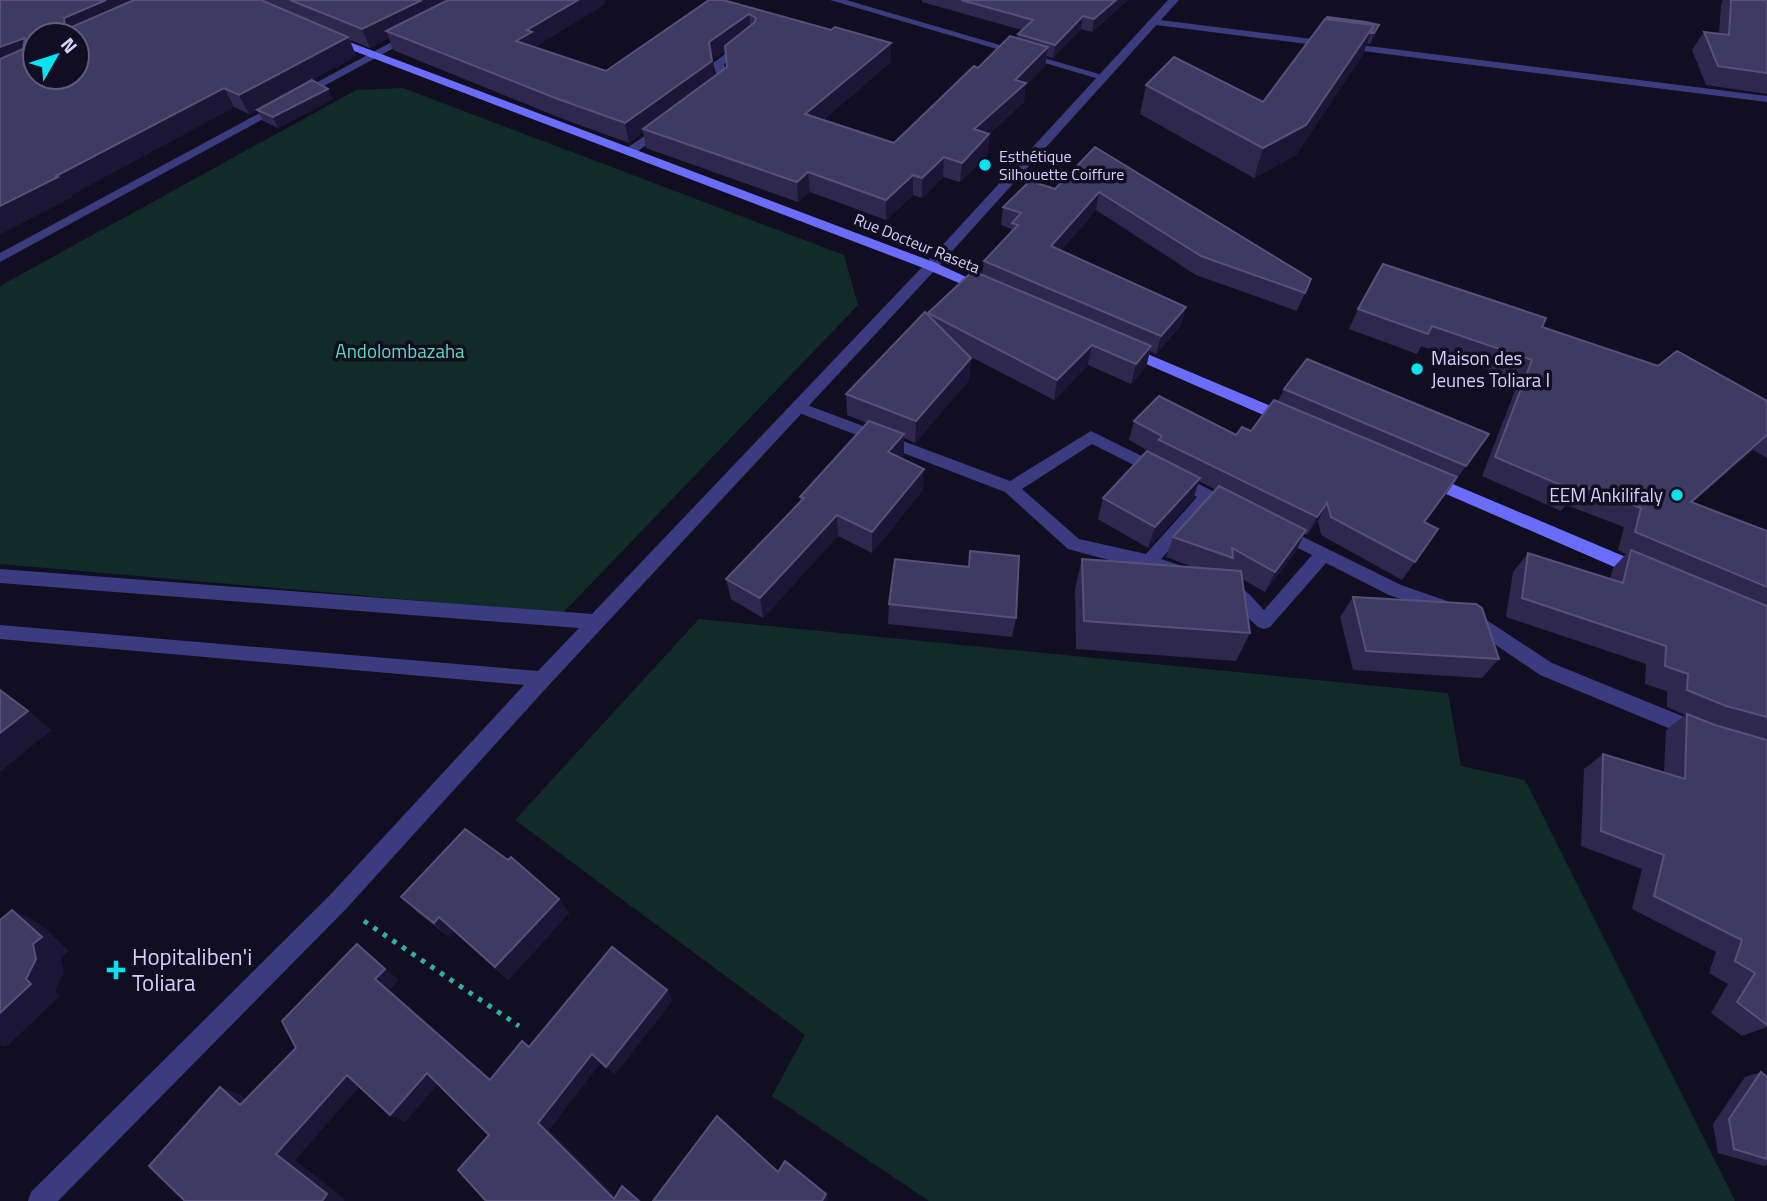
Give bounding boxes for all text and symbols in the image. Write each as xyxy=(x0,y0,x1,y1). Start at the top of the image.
north arrow xyxy=(21,21,91,91)
text: N xyxy=(54,31,85,59)
place label: Esthétique Silhouette Coiffure xyxy=(999,144,1124,186)
marker: Esthétique Silhouette Coiffure xyxy=(977,157,993,173)
street label: Rue Docteur Raseta xyxy=(850,207,984,279)
park label: Andolombazaha xyxy=(335,336,465,365)
place label: Maison des Jeunes Toliara I xyxy=(1431,343,1550,394)
marker: Maison des Jeunes Toliara I xyxy=(1409,361,1425,377)
place label: EEM Ankilifaly xyxy=(1549,480,1663,509)
marker: EEM Ankilifaly xyxy=(1669,487,1685,503)
place label: Hopitaliben'i Toliara xyxy=(132,939,252,1000)
marker: Hopitaliben'i Toliara xyxy=(106,960,126,980)

